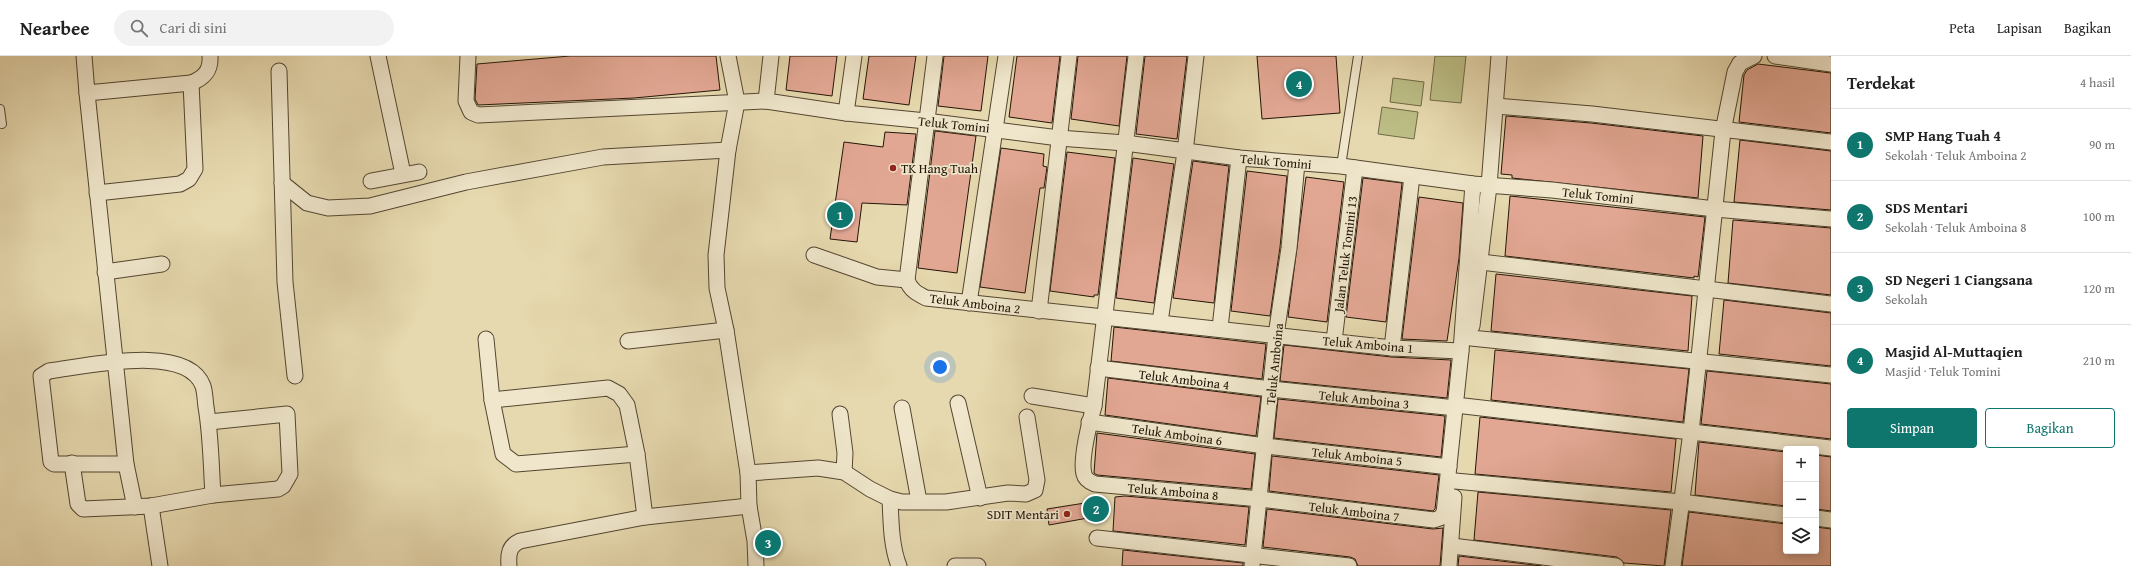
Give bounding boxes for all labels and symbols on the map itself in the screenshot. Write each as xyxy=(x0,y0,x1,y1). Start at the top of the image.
pin: 4 xyxy=(1286,69,1312,99)
street label: Teluk Tomini xyxy=(917,111,991,138)
street label: Teluk Tomini xyxy=(1239,149,1313,174)
place label: TK Hang Tuah xyxy=(901,159,979,178)
marker: TK Hang Tuah xyxy=(888,163,898,173)
street label: Teluk Tomini xyxy=(1561,182,1635,209)
street label: Jalan Teluk Tomini 13 xyxy=(1329,195,1362,315)
pin: 1 xyxy=(827,200,853,230)
street label: Teluk Amboina 2 xyxy=(929,289,1021,318)
street label: Teluk Amboina xyxy=(1261,321,1288,406)
street label: Teluk Amboina 1 xyxy=(1322,331,1414,358)
your location xyxy=(930,357,950,377)
street label: Teluk Amboina 4 xyxy=(1138,365,1230,394)
street label: Teluk Amboina 3 xyxy=(1318,385,1410,414)
street label: Teluk Amboina 6 xyxy=(1130,419,1223,450)
street label: Teluk Amboina 5 xyxy=(1311,442,1403,471)
street label: Teluk Amboina 8 xyxy=(1127,478,1219,505)
pin: 2 xyxy=(1083,494,1109,524)
street label: Teluk Amboina 7 xyxy=(1308,497,1400,526)
place label: SDIT Mentari xyxy=(987,505,1059,524)
marker: SDIT Mentari xyxy=(1062,509,1072,519)
pin: 3 xyxy=(755,528,781,558)

